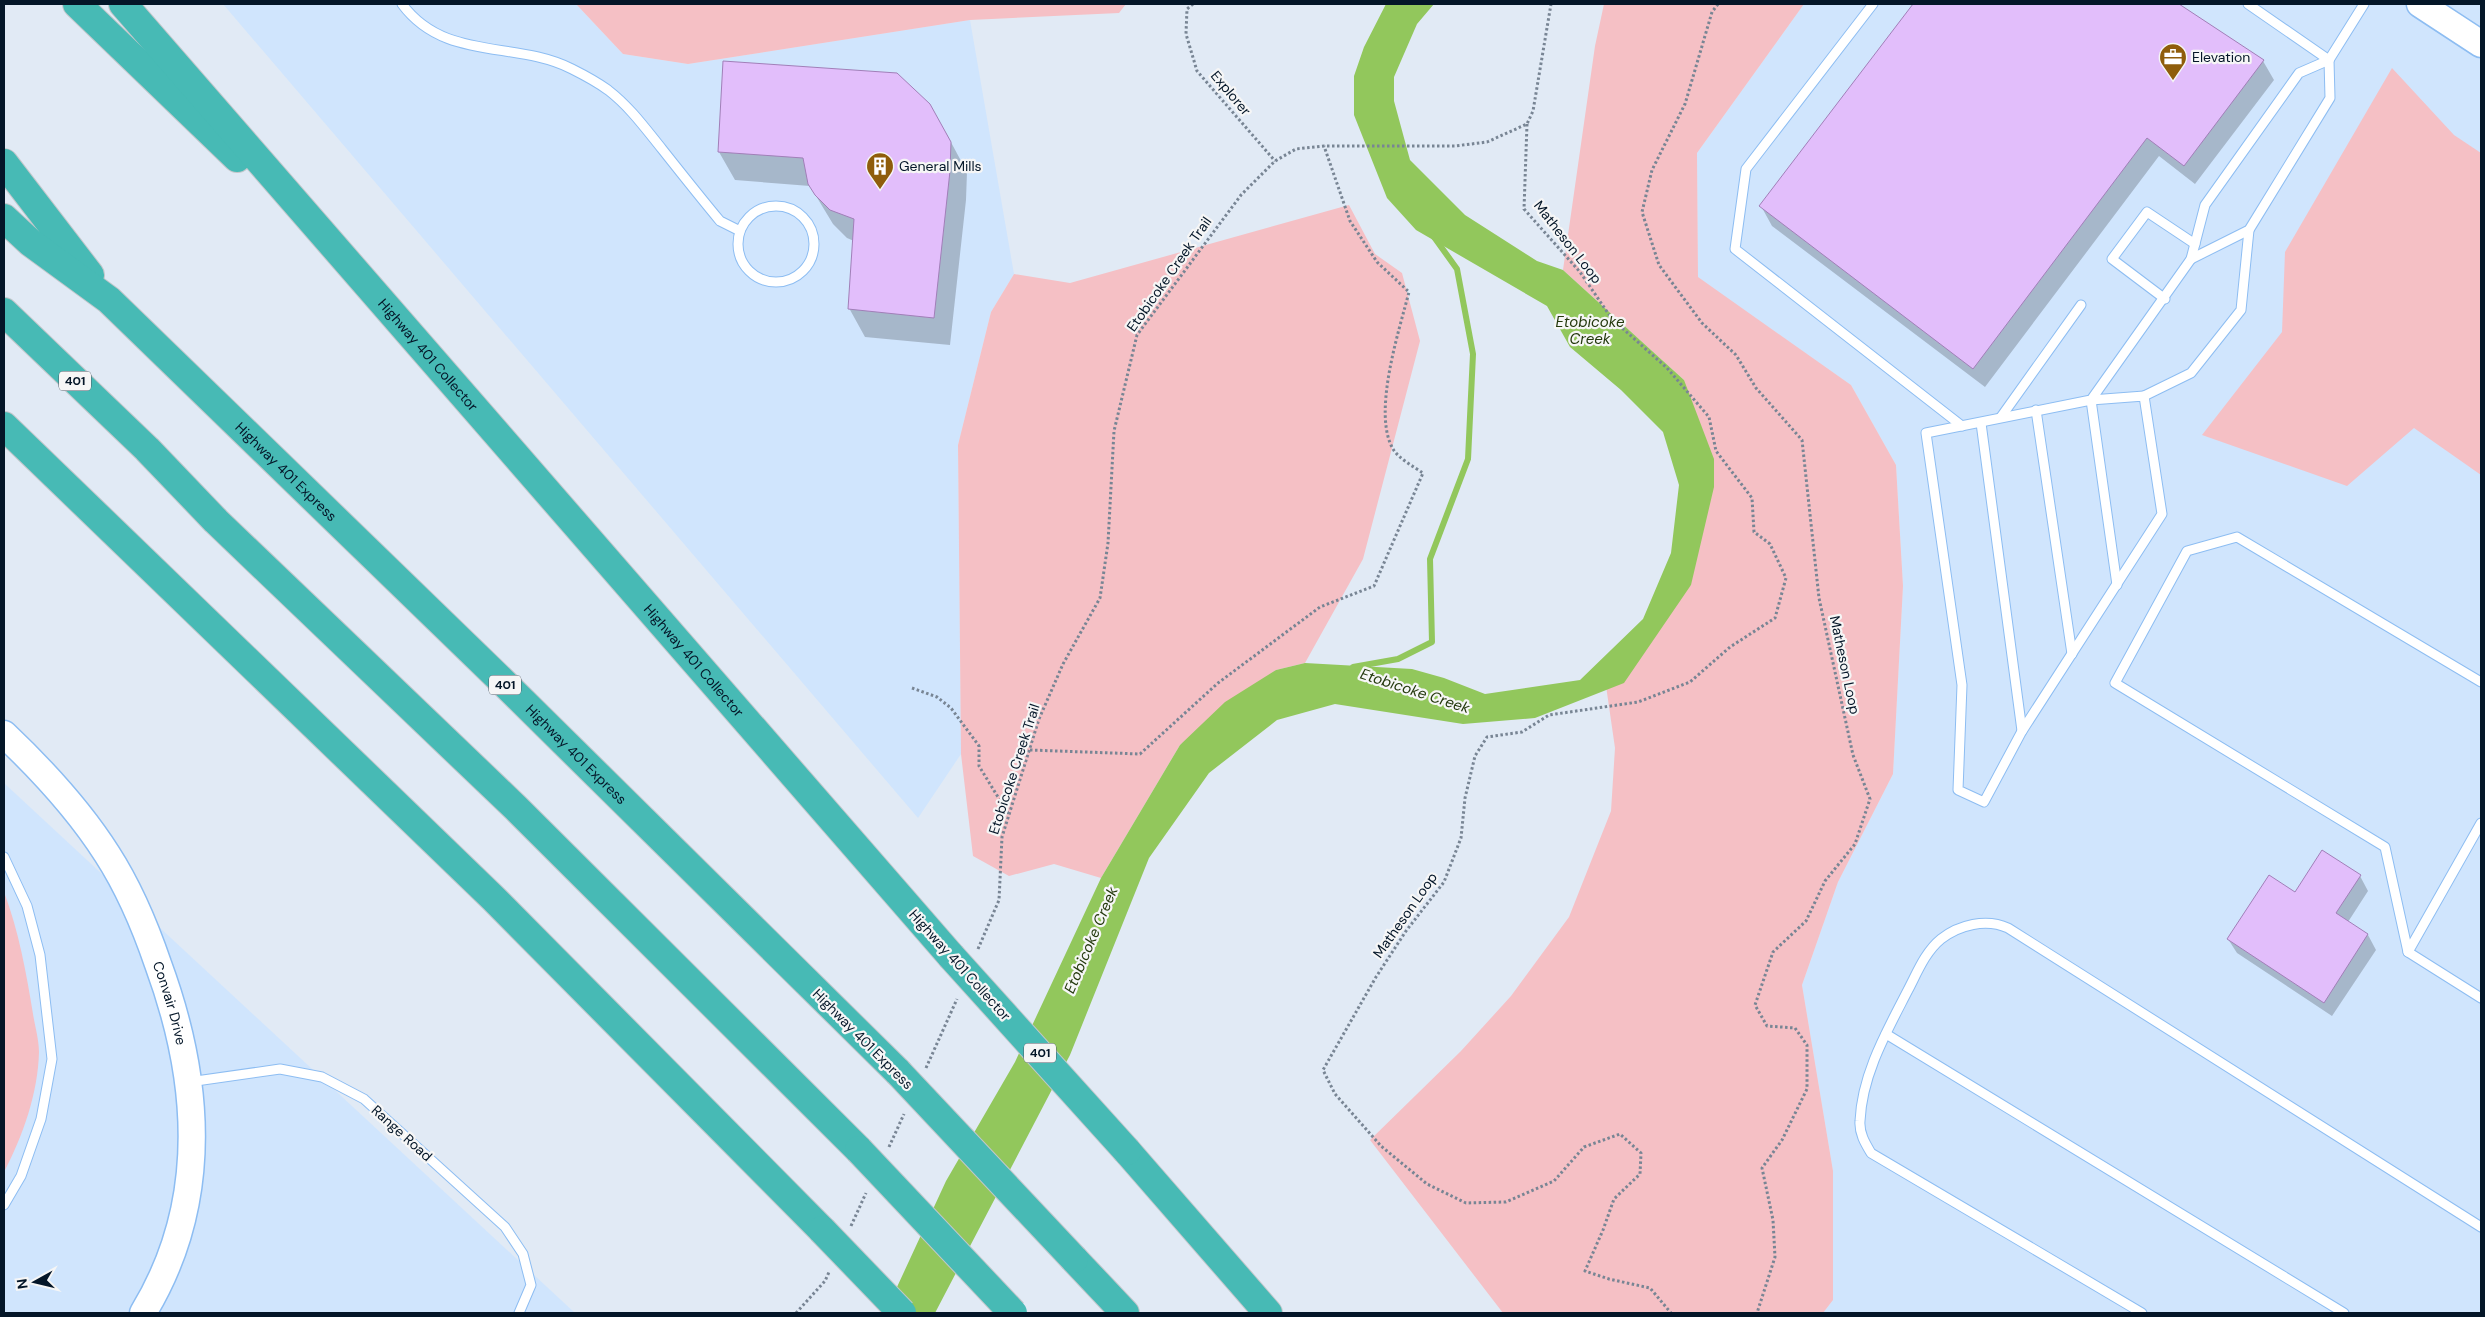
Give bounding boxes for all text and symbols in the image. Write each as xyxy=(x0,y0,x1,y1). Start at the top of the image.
office icon: Elevation xyxy=(2158,42,2188,81)
place label: Elevation xyxy=(2192,48,2250,66)
street label: Explorer xyxy=(1207,67,1255,119)
building icon: General Mills xyxy=(865,151,895,190)
place label: General Mills xyxy=(899,157,982,175)
street label: Matheson Loop xyxy=(1530,197,1606,287)
street label: Etobicoke Creek Trail xyxy=(1123,213,1215,335)
street label: Highway 401 Collector xyxy=(374,295,482,415)
water label: Etobicoke Creek xyxy=(1555,312,1625,349)
road number: 401 xyxy=(59,372,91,391)
street label: Highway 401 Express xyxy=(231,418,341,525)
street label: Highway 401 Collector xyxy=(640,600,748,721)
street label: Matheson Loop xyxy=(1826,614,1864,716)
water label: Etobicoke Creek xyxy=(1358,664,1473,718)
road number: 401 xyxy=(489,676,521,694)
street label: Highway 401 Express xyxy=(522,700,630,808)
street label: Etobicoke Creek Trail xyxy=(984,701,1044,837)
street label: Matheson Loop xyxy=(1369,869,1441,961)
water label: Etobicoke Creek xyxy=(1059,883,1123,996)
street label: Highway 401 Collector xyxy=(905,906,1015,1024)
street label: Convair Drive xyxy=(149,959,190,1047)
street label: Highway 401 Express xyxy=(809,985,917,1093)
road number: 401 xyxy=(1024,1044,1056,1062)
street label: Range Road xyxy=(368,1101,436,1165)
north arrow xyxy=(10,1257,60,1307)
text: N xyxy=(13,1277,32,1290)

